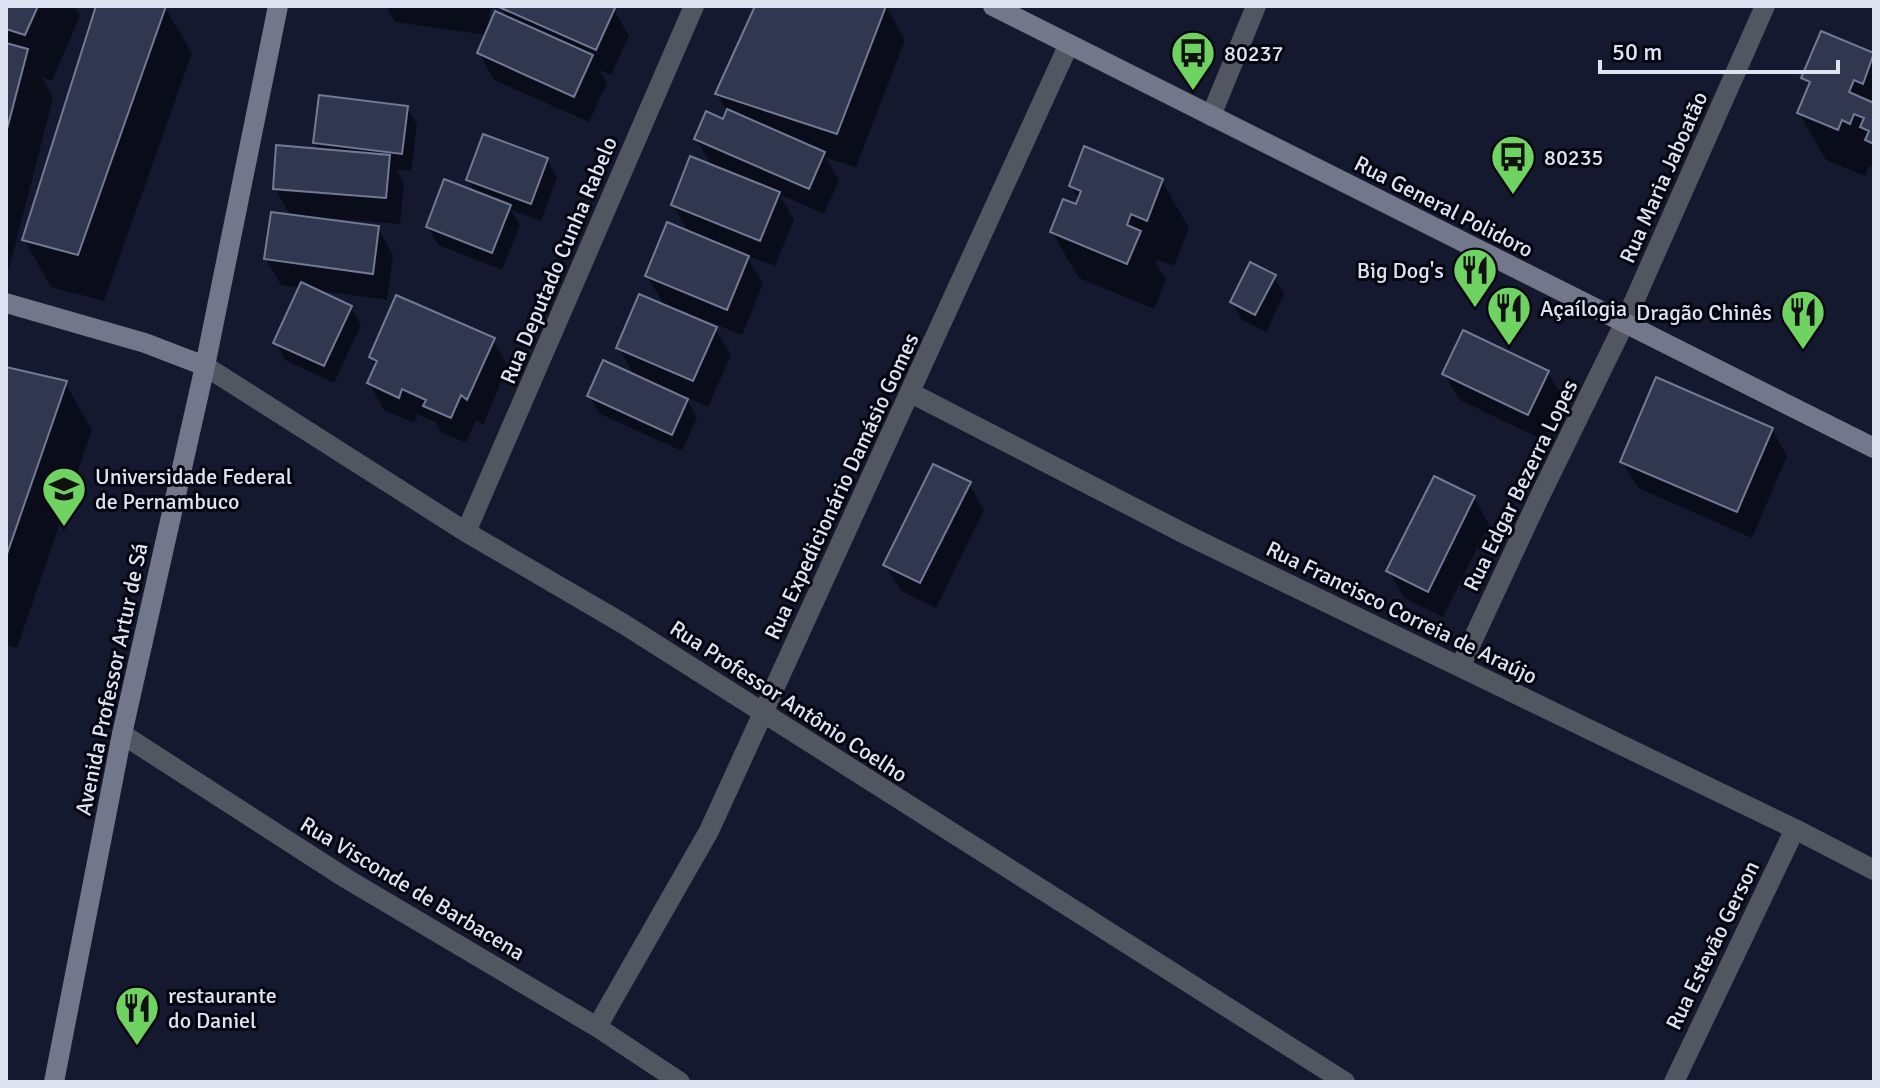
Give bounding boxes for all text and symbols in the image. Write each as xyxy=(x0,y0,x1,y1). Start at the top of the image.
scale bar xyxy=(1600,24,1838,74)
bus stop icon: 80237 xyxy=(1169,29,1217,92)
text: 50 m xyxy=(1612,37,1662,67)
place label: 80237 xyxy=(1224,40,1283,67)
street label: Rua Maria Jaboatão xyxy=(1614,87,1713,267)
street label: Rua Deputado Cunha Rabelo xyxy=(494,132,623,388)
bus stop icon: 80235 xyxy=(1489,133,1537,196)
place label: 80235 xyxy=(1544,144,1603,171)
street label: Rua General Polidoro xyxy=(1350,150,1538,263)
restaurant icon: Big Dog's xyxy=(1451,246,1499,309)
place label: Big Dog's xyxy=(1357,257,1444,284)
restaurant icon: Açaílogia xyxy=(1485,284,1533,347)
restaurant icon: Dragão Chinês xyxy=(1779,288,1827,351)
place label: Açaílogia xyxy=(1540,295,1627,322)
place label: Dragão Chinês xyxy=(1636,299,1772,326)
street label: Rua Expedicionário Damásio Gomes xyxy=(758,329,924,644)
street label: Rua Edgar Bezerra Lopes xyxy=(1457,375,1583,595)
place label: Universidade Federal de Pernambuco xyxy=(95,463,292,515)
school or university icon: Universidade Federal de Pernambuco xyxy=(40,465,88,528)
street label: Rua Francisco Correia de Araújo xyxy=(1262,535,1542,690)
street label: Avenida Professor Artur de Sá xyxy=(69,540,154,818)
street label: Rua Professor Antônio Coelho xyxy=(665,614,913,788)
street label: Rua Visconde de Barbacena xyxy=(295,811,530,966)
street label: Rua Estevão Gerson xyxy=(1660,856,1765,1034)
place label: restaurante do Daniel xyxy=(168,982,277,1034)
restaurant icon: restaurante do Daniel xyxy=(113,984,161,1047)

